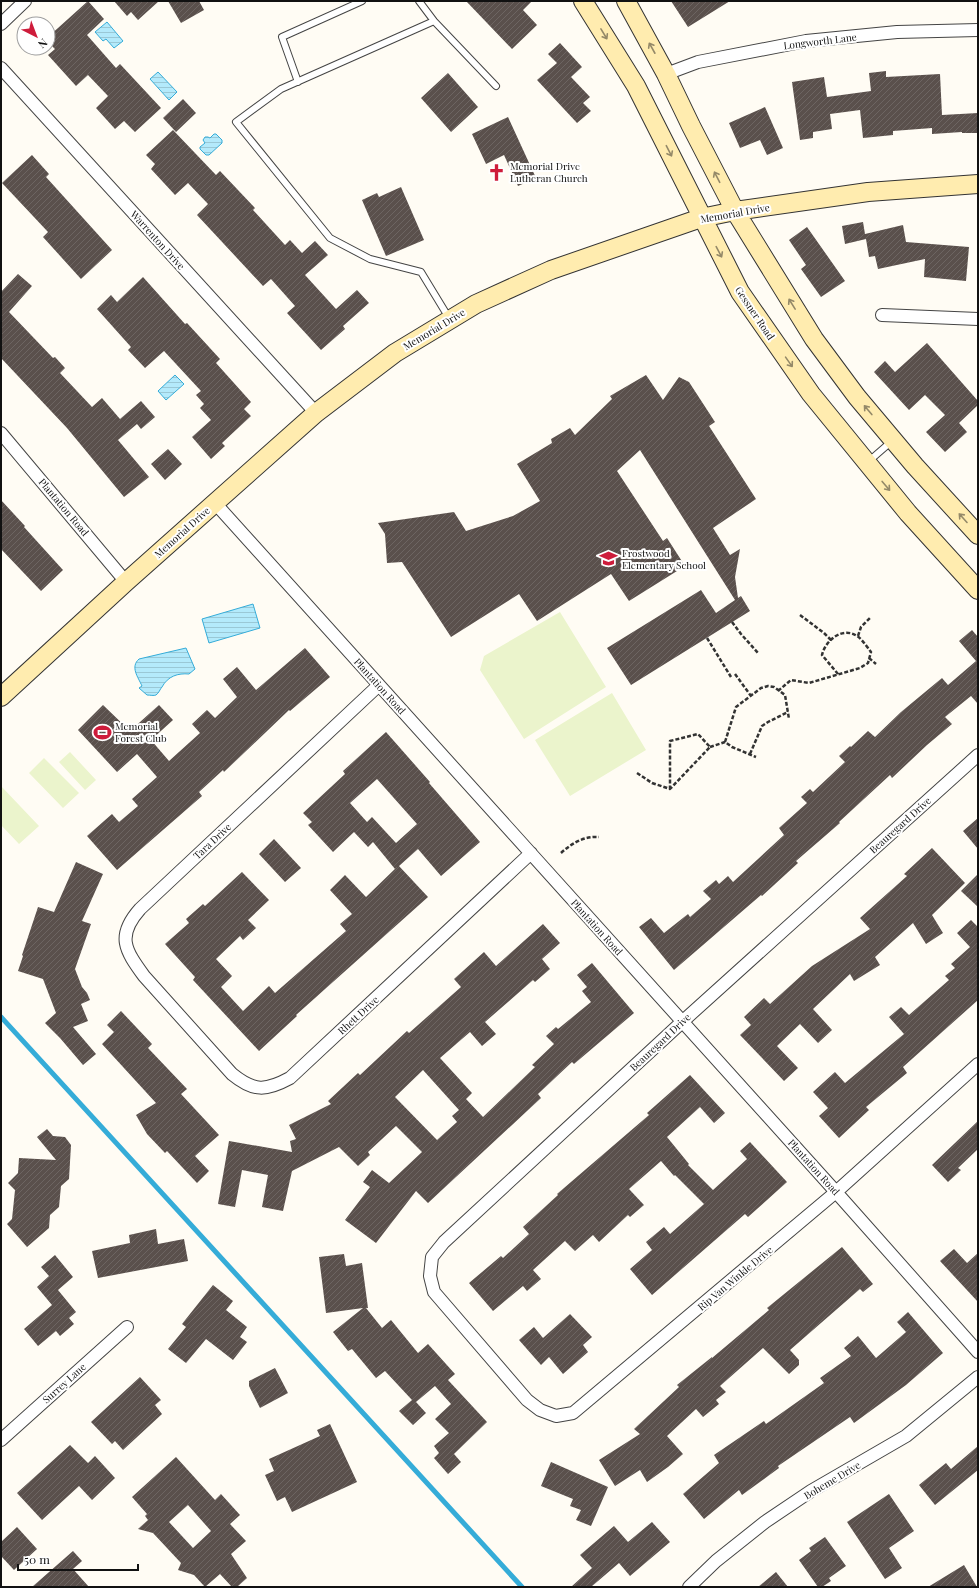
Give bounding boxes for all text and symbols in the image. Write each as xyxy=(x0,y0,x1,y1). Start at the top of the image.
north arrow xyxy=(16,16,56,56)
one-way arrow xyxy=(600,28,608,39)
street label: Longworth Lane xyxy=(783,30,857,52)
text: N xyxy=(35,36,51,52)
one-way arrow xyxy=(648,42,655,54)
one-way arrow xyxy=(666,145,673,157)
place label: Memorial Drive Lutheran Church xyxy=(510,159,588,185)
church icon: Memorial Drive Lutheran Church xyxy=(487,162,507,182)
one-way arrow xyxy=(713,171,720,183)
street label: Memorial Drive xyxy=(699,200,771,226)
street label: Warrenton Drive xyxy=(127,207,188,273)
one-way arrow xyxy=(716,246,723,258)
street label: Gessner Road xyxy=(732,284,778,343)
one-way arrow xyxy=(788,298,796,310)
street label: Memorial Drive xyxy=(400,305,468,353)
one-way arrow xyxy=(785,356,793,367)
one-way arrow xyxy=(863,404,872,415)
street label: Plantation Road xyxy=(36,475,92,539)
one-way arrow xyxy=(881,481,890,492)
street label: Memorial Drive xyxy=(151,503,213,561)
one-way arrow xyxy=(959,514,968,524)
place label: Frostwood Elementary School xyxy=(622,546,706,572)
school or university icon: Frostwood Elementary School xyxy=(599,549,619,569)
street label: Plantation Road xyxy=(351,655,409,717)
place label: Memorial Forest Club xyxy=(115,719,167,745)
sports icon: Memorial Forest Club xyxy=(92,722,112,742)
street label: Beauregard Drive xyxy=(866,794,934,856)
street label: Tara Drive xyxy=(190,820,234,862)
street label: Plantation Road xyxy=(568,896,626,958)
street label: Rhett Drive xyxy=(335,993,381,1037)
street label: Beauregard Drive xyxy=(626,1010,694,1074)
street label: Plantation Road xyxy=(785,1136,843,1198)
street label: Rip Van Winkle Drive xyxy=(695,1242,775,1314)
street label: Surrey Lane xyxy=(39,1360,89,1406)
street label: Boheme Drive xyxy=(801,1458,863,1502)
scale bar xyxy=(18,1546,138,1572)
text: 50 m xyxy=(24,1551,50,1567)

